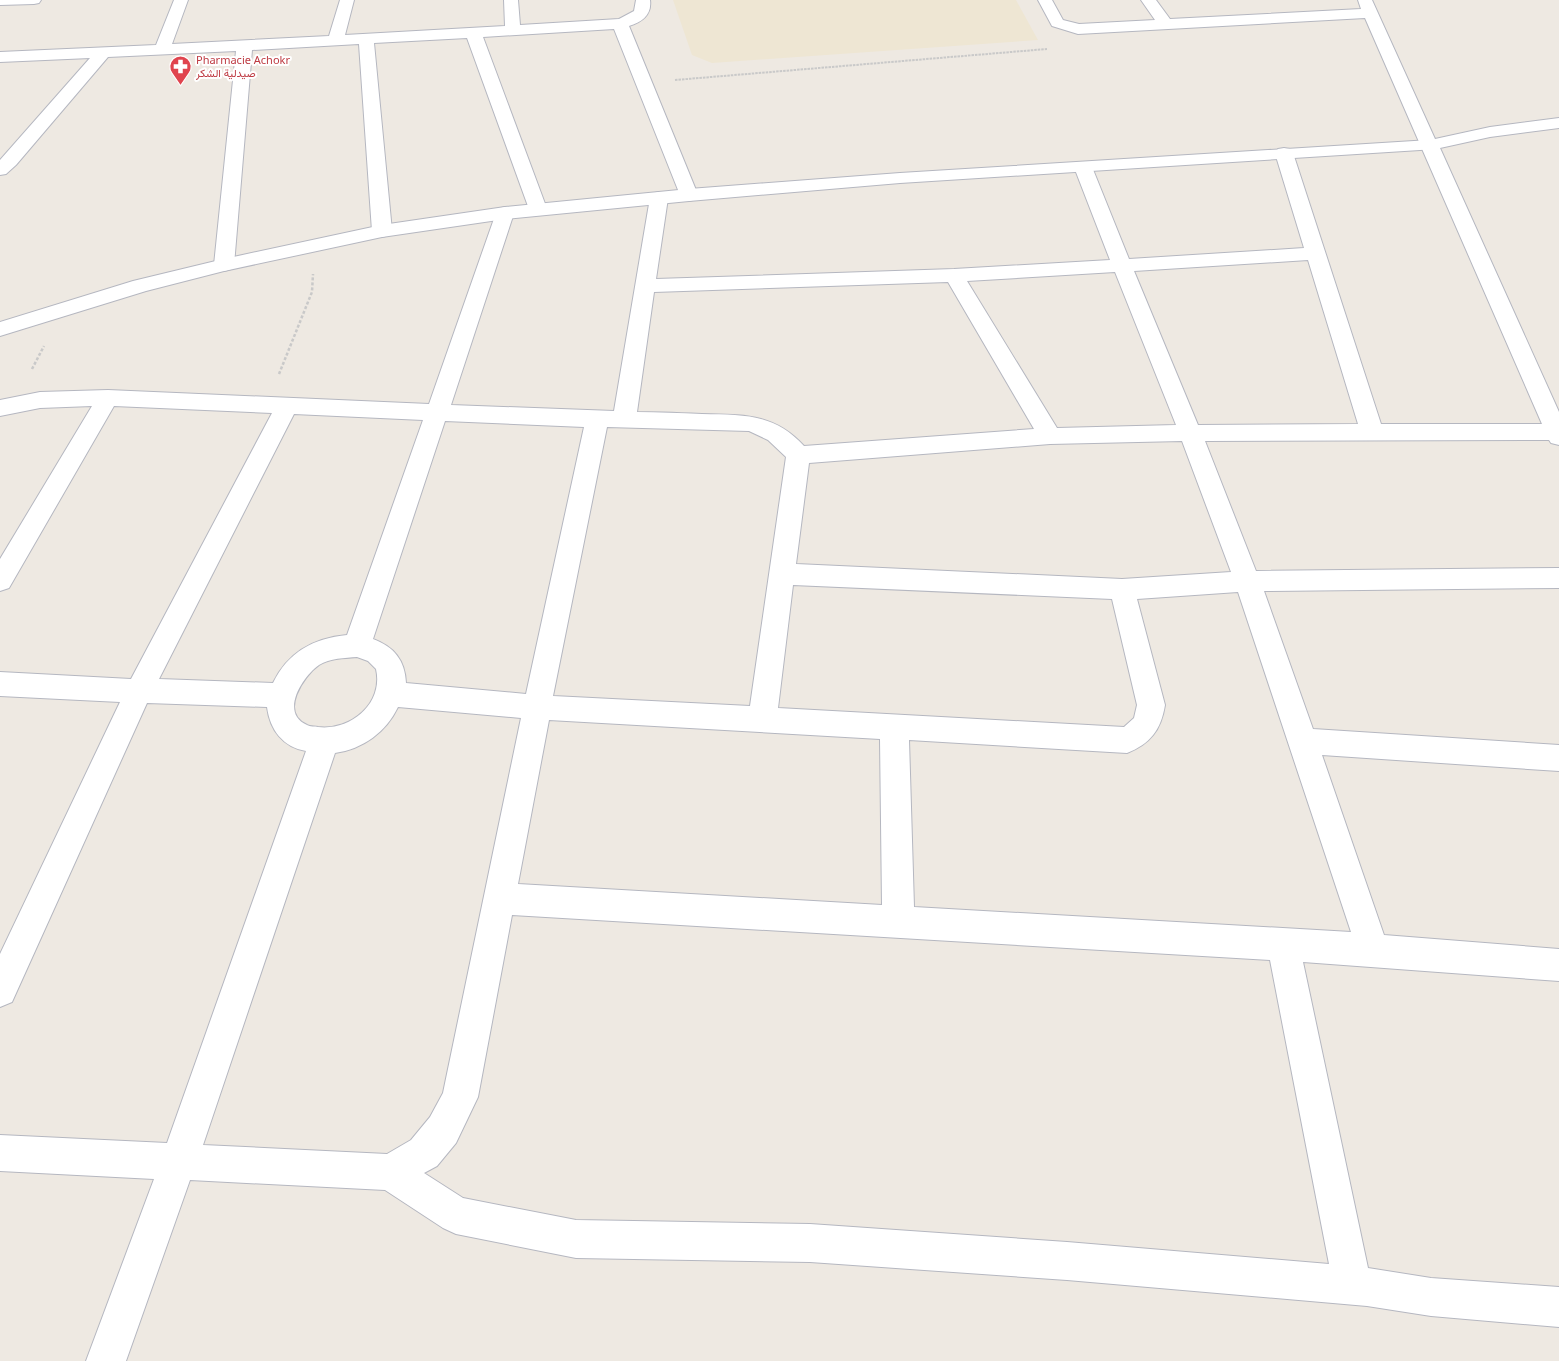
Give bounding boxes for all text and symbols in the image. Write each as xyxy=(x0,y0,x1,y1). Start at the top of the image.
place label: Pharmacie Achokr صيدلية الشكر xyxy=(195,52,290,80)
pharmacy icon: Pharmacie Achokr صيدلية الشكر xyxy=(168,54,192,85)

